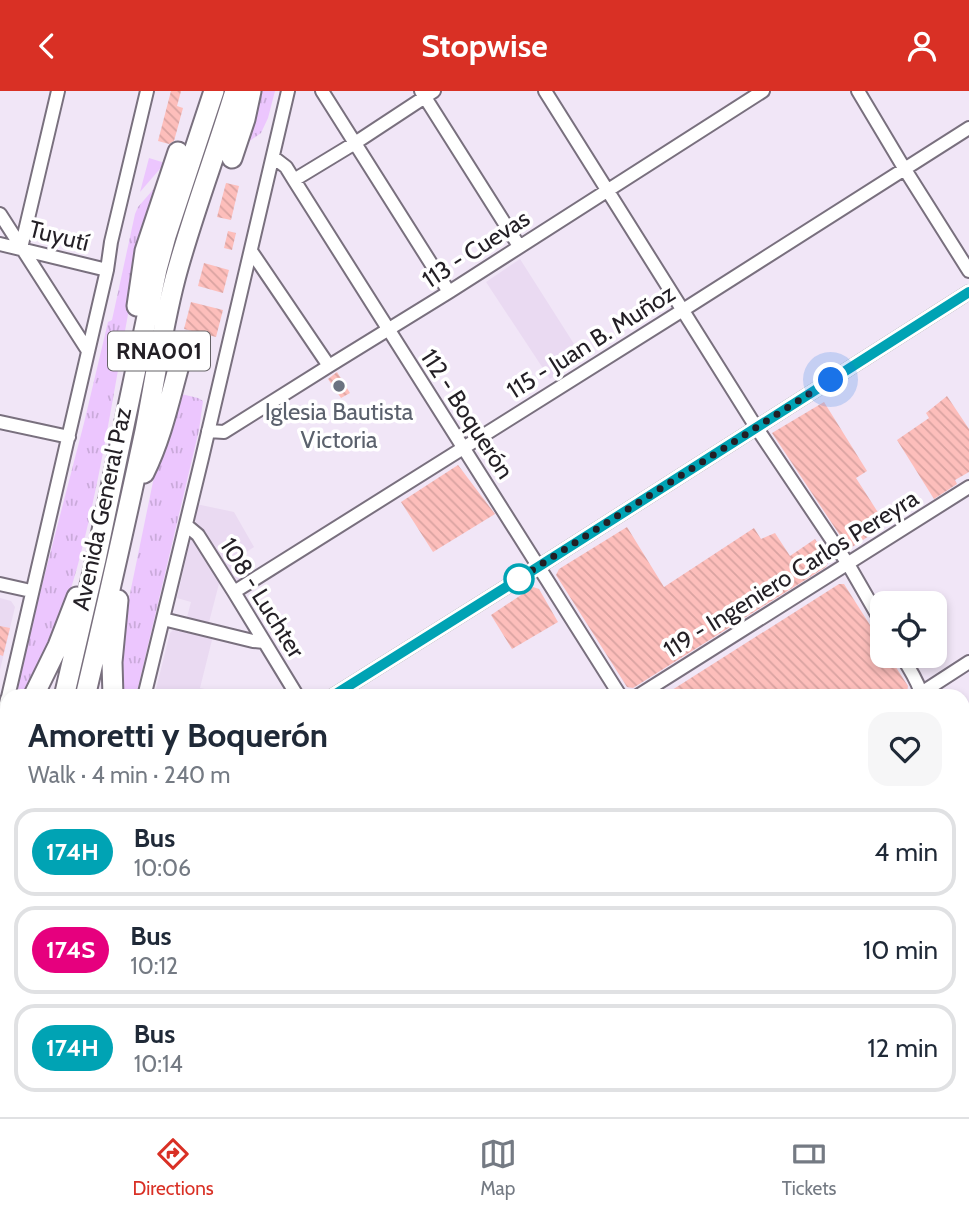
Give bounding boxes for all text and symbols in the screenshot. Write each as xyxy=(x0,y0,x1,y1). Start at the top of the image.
text: Stopwise xyxy=(421,26,548,65)
icon: back xyxy=(28,27,66,65)
icon: person xyxy=(903,27,941,65)
street label: 113 - Cuevas xyxy=(417,203,535,294)
street label: Tuyutí xyxy=(26,214,92,257)
street label: 115 - Juan B. Muñoz xyxy=(501,278,680,405)
road number: RNA001 xyxy=(108,332,210,371)
street label: 112 - Boquerón xyxy=(415,343,520,484)
your location xyxy=(813,362,848,397)
marker: Iglesia Bautista Victoria xyxy=(331,378,347,394)
place label: Iglesia Bautista Victoria xyxy=(265,397,414,454)
street label: Avenida General Paz xyxy=(66,405,137,613)
street label: 119 - Ingeniero Carlos Pereyra xyxy=(658,483,924,664)
street label: 108 - Luchter xyxy=(214,532,311,663)
unlabelled marker xyxy=(504,564,534,594)
map controls xyxy=(870,591,947,668)
button: locate xyxy=(870,591,947,668)
button: heart xyxy=(868,712,942,786)
text: Amoretti y Boquerón xyxy=(28,715,328,755)
text: Walk · 4 min · 240 m xyxy=(28,761,230,789)
text: Bus xyxy=(134,822,175,854)
text: 4 min xyxy=(874,836,938,868)
text: 174H xyxy=(46,837,99,866)
text: 10:06 xyxy=(134,854,191,882)
text: Bus xyxy=(130,920,172,952)
text: 10 min xyxy=(863,934,938,966)
text: 174S xyxy=(46,935,95,964)
text: 10:12 xyxy=(130,952,178,980)
text: Bus xyxy=(134,1018,175,1050)
text: 12 min xyxy=(867,1032,938,1064)
text: 174H xyxy=(46,1033,99,1062)
text: 10:14 xyxy=(134,1050,183,1078)
tab: Directions xyxy=(133,1135,214,1200)
tab: Map xyxy=(479,1135,517,1200)
tab: Tickets xyxy=(782,1135,836,1200)

